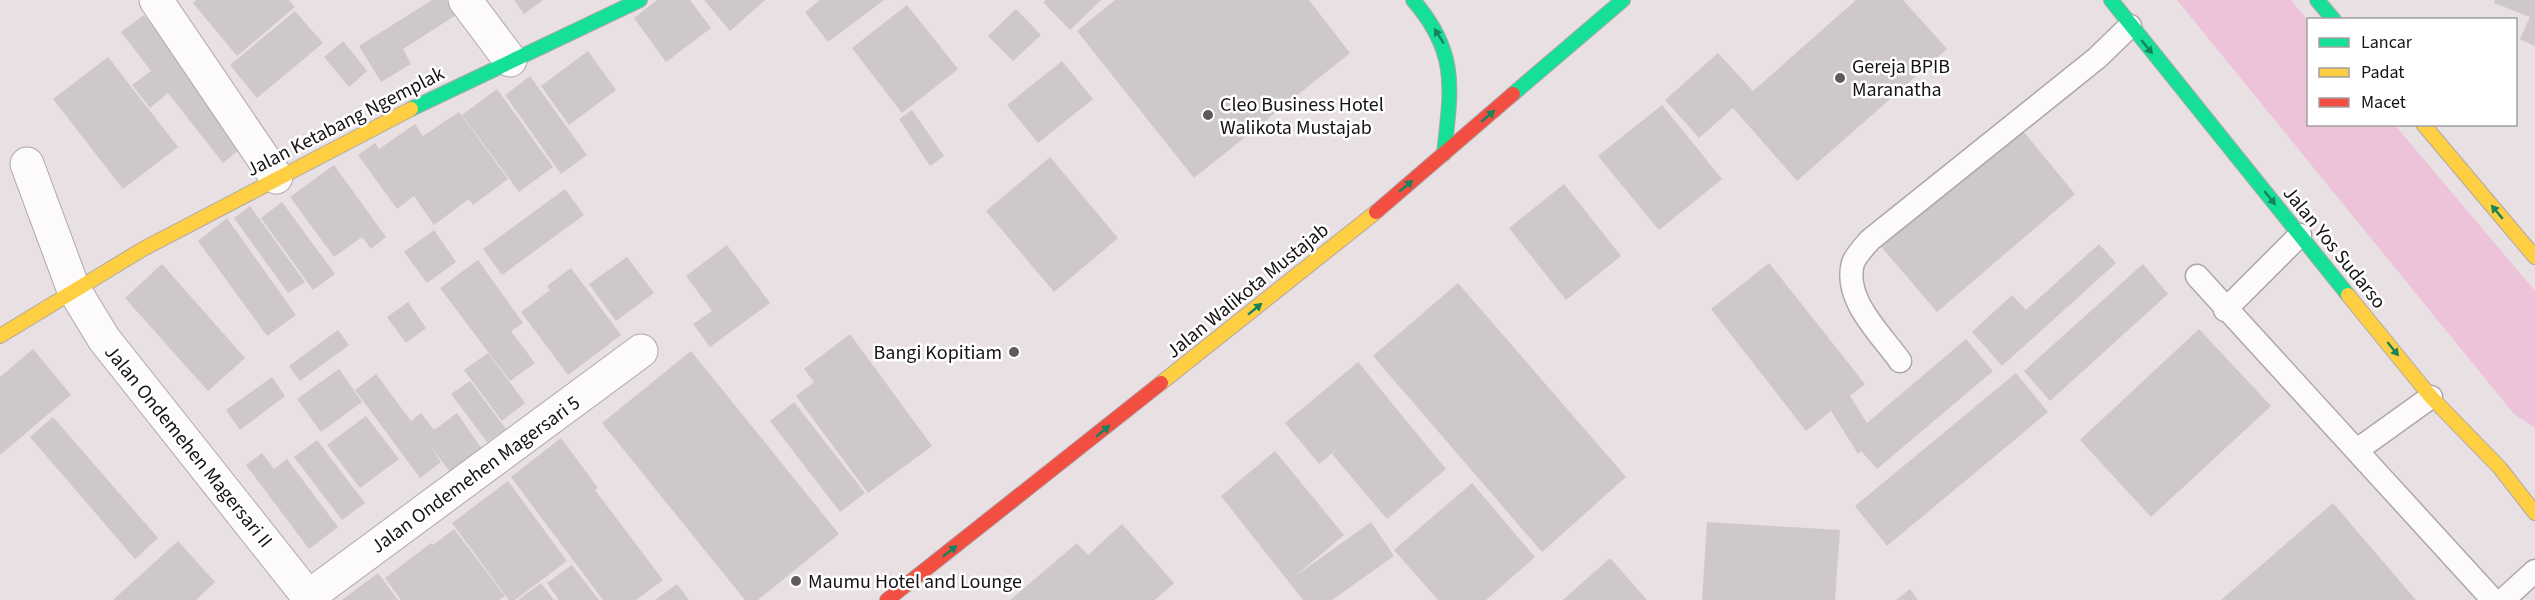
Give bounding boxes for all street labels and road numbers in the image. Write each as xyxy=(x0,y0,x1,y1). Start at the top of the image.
street label: Jalan Ketabang Ngemplak xyxy=(242,60,449,184)
street label: Jalan Yos Sudarso xyxy=(2276,180,2392,315)
street label: Jalan Walikota Mustajab xyxy=(1160,216,1335,365)
street label: Jalan Ondemehen Magersari II xyxy=(98,339,279,554)
street label: Jalan Ondemehen Magersari 5 xyxy=(365,389,586,560)

